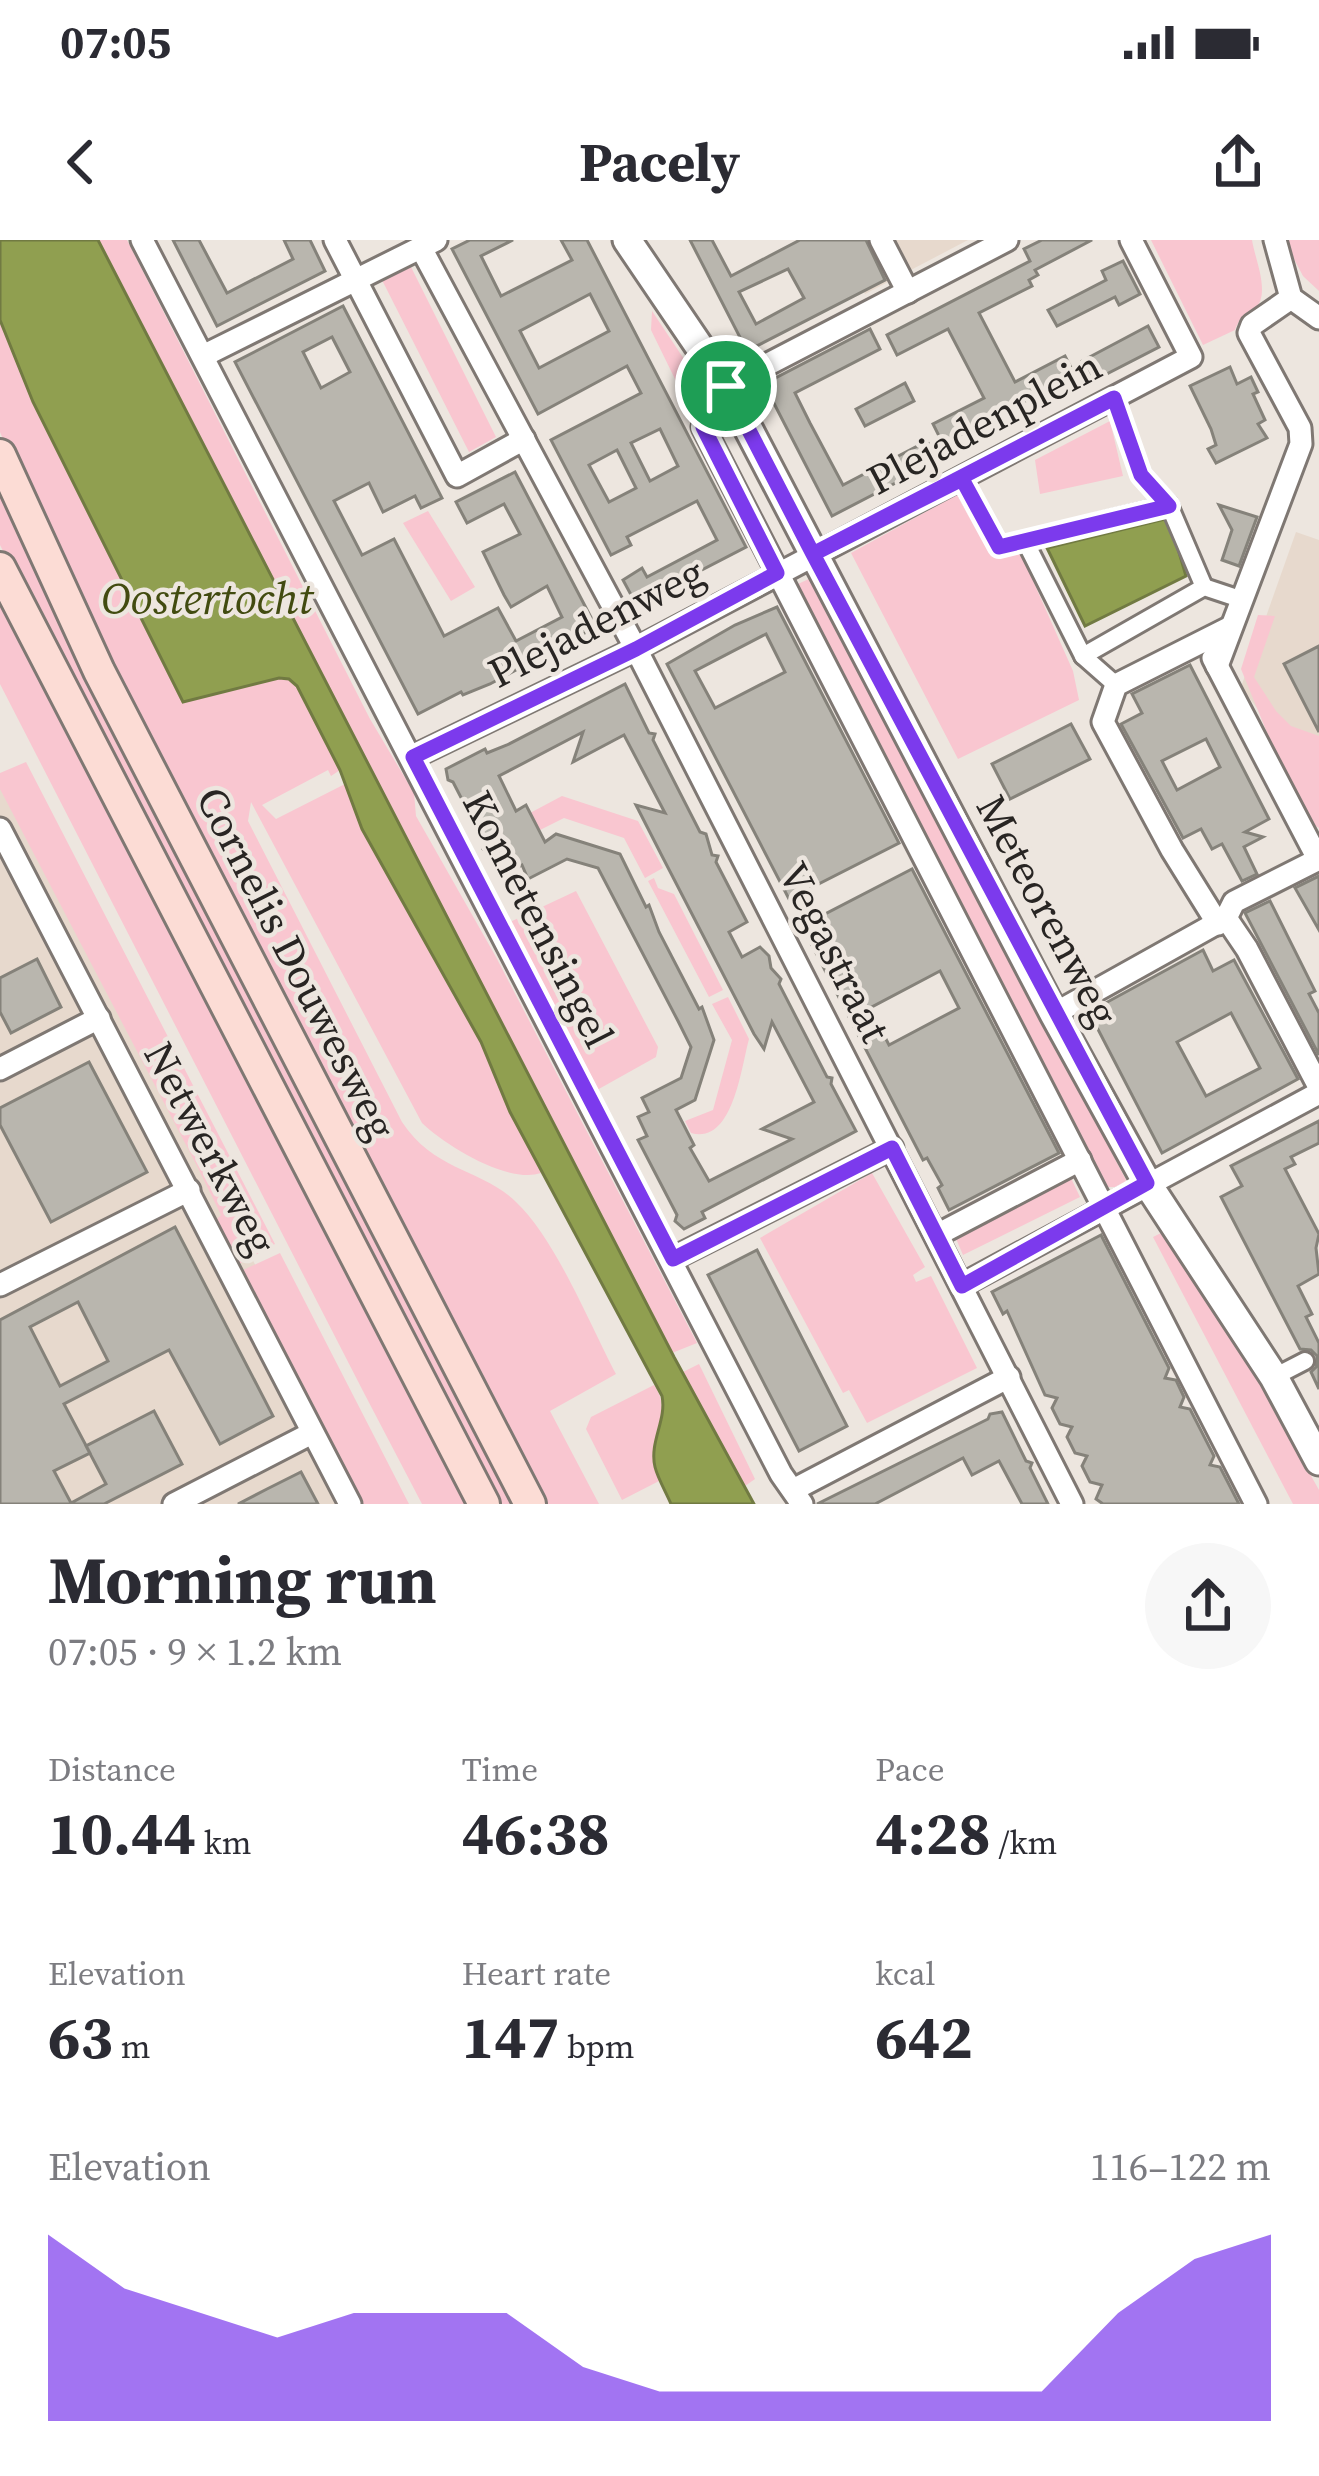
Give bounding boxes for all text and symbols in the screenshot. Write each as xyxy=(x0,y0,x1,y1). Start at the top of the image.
text: 07:05 xyxy=(60,11,171,73)
text: Pacely xyxy=(579,125,740,199)
icon: back xyxy=(48,129,114,195)
icon: share xyxy=(1205,129,1271,195)
pin xyxy=(675,335,777,437)
street label: Plejadenplein xyxy=(857,336,1111,508)
icon: arrive xyxy=(693,353,759,419)
street label: Plejadenweg xyxy=(478,543,714,701)
water label: Oostertocht xyxy=(101,567,315,629)
street label: Cornelis Douwesweg xyxy=(183,777,411,1149)
street label: Kometensingel xyxy=(449,781,629,1057)
street label: Meteorenweg xyxy=(963,784,1133,1036)
street label: Vegastraat xyxy=(765,852,905,1052)
street label: Netwerkweg xyxy=(131,1031,291,1265)
text: Morning run xyxy=(48,1535,437,1625)
button: share xyxy=(1145,1543,1271,1669)
text: 07:05 · 9 × 1.2 km xyxy=(48,1625,342,1678)
text: Distance xyxy=(48,1747,176,1792)
text: Time xyxy=(462,1747,538,1792)
text: Pace xyxy=(875,1747,945,1792)
text: 10.44 xyxy=(48,1792,196,1874)
text: 46:38 xyxy=(462,1792,610,1874)
text: 4:28 xyxy=(875,1792,991,1874)
text: km xyxy=(196,1820,252,1865)
text: /km xyxy=(991,1820,1057,1865)
text: Elevation xyxy=(48,1951,186,1996)
text: Heart rate xyxy=(462,1951,611,1996)
text: kcal xyxy=(875,1951,935,1996)
text: 63 xyxy=(48,1996,113,2078)
text: 147 xyxy=(462,1996,559,2078)
text: 642 xyxy=(875,1996,973,2078)
text: m xyxy=(113,2024,150,2069)
text: bpm xyxy=(559,2024,635,2069)
text: Elevation xyxy=(48,2140,211,2193)
text: 116–122 m xyxy=(1090,2140,1271,2193)

